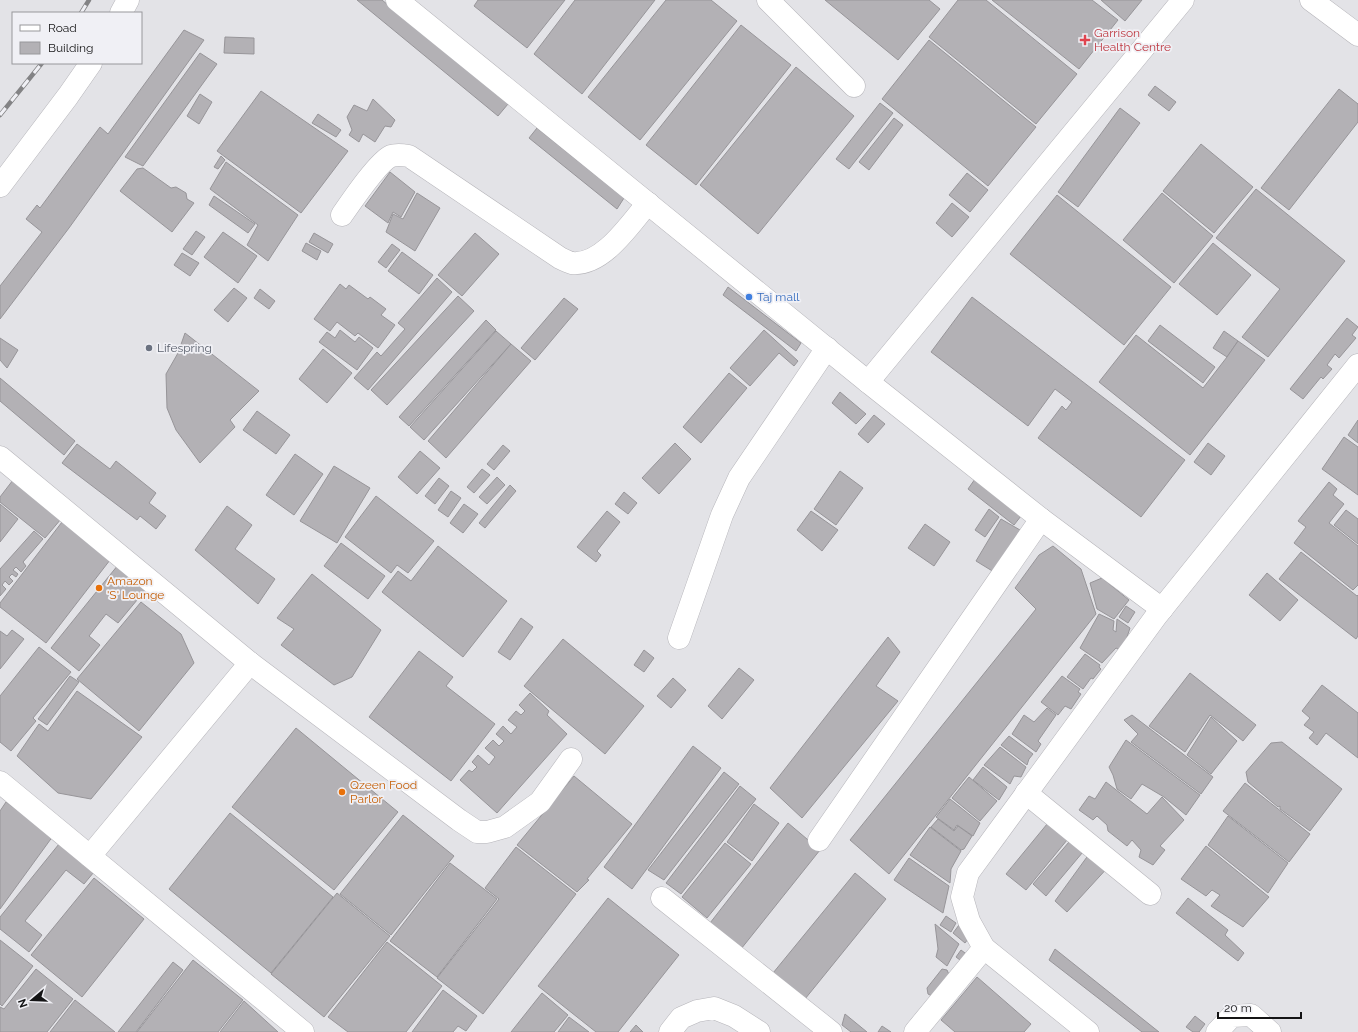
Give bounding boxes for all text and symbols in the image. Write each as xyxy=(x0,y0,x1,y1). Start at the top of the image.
legend xyxy=(12,12,142,64)
text: Road xyxy=(48,21,77,35)
place label: Garrison Health Centre xyxy=(1094,26,1171,54)
marker: Garrison Health Centre xyxy=(1079,34,1091,46)
text: Building xyxy=(48,41,94,55)
place label: Taj mall xyxy=(757,290,800,304)
marker: Taj mall xyxy=(744,292,754,302)
place label: Lifespring xyxy=(157,341,212,355)
marker: Lifespring xyxy=(144,343,154,353)
place label: Amazon 'S' Lounge xyxy=(107,574,164,602)
marker: Amazon 'S' Lounge xyxy=(94,583,104,593)
place label: Qzeen Food Parlor xyxy=(350,778,417,806)
marker: Qzeen Food Parlor xyxy=(337,787,347,797)
north arrow xyxy=(12,980,52,1020)
scale bar xyxy=(1218,994,1301,1020)
text: N xyxy=(16,997,31,1009)
text: 20 m xyxy=(1224,1001,1252,1015)

